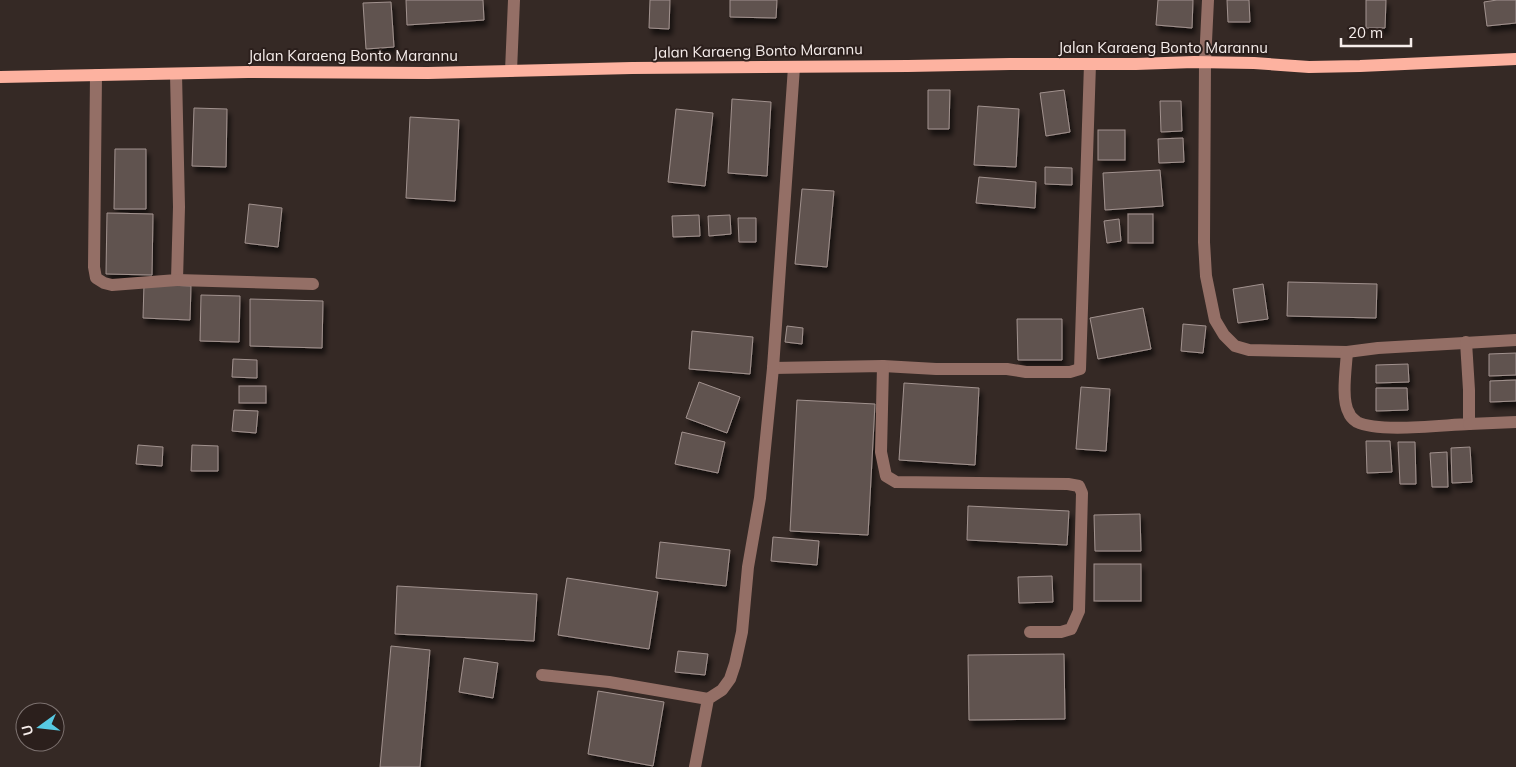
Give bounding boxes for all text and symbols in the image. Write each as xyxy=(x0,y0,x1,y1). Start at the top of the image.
scale bar xyxy=(1341,15,1411,47)
text: 20 m xyxy=(1348,23,1383,42)
street label: Jalan Karaeng Bonto Marannu xyxy=(1058,38,1268,57)
street label: Jalan Karaeng Bonto Marannu xyxy=(653,39,863,62)
street label: Jalan Karaeng Bonto Marannu xyxy=(248,46,458,65)
north arrow xyxy=(15,702,65,752)
text: U xyxy=(17,723,37,738)

